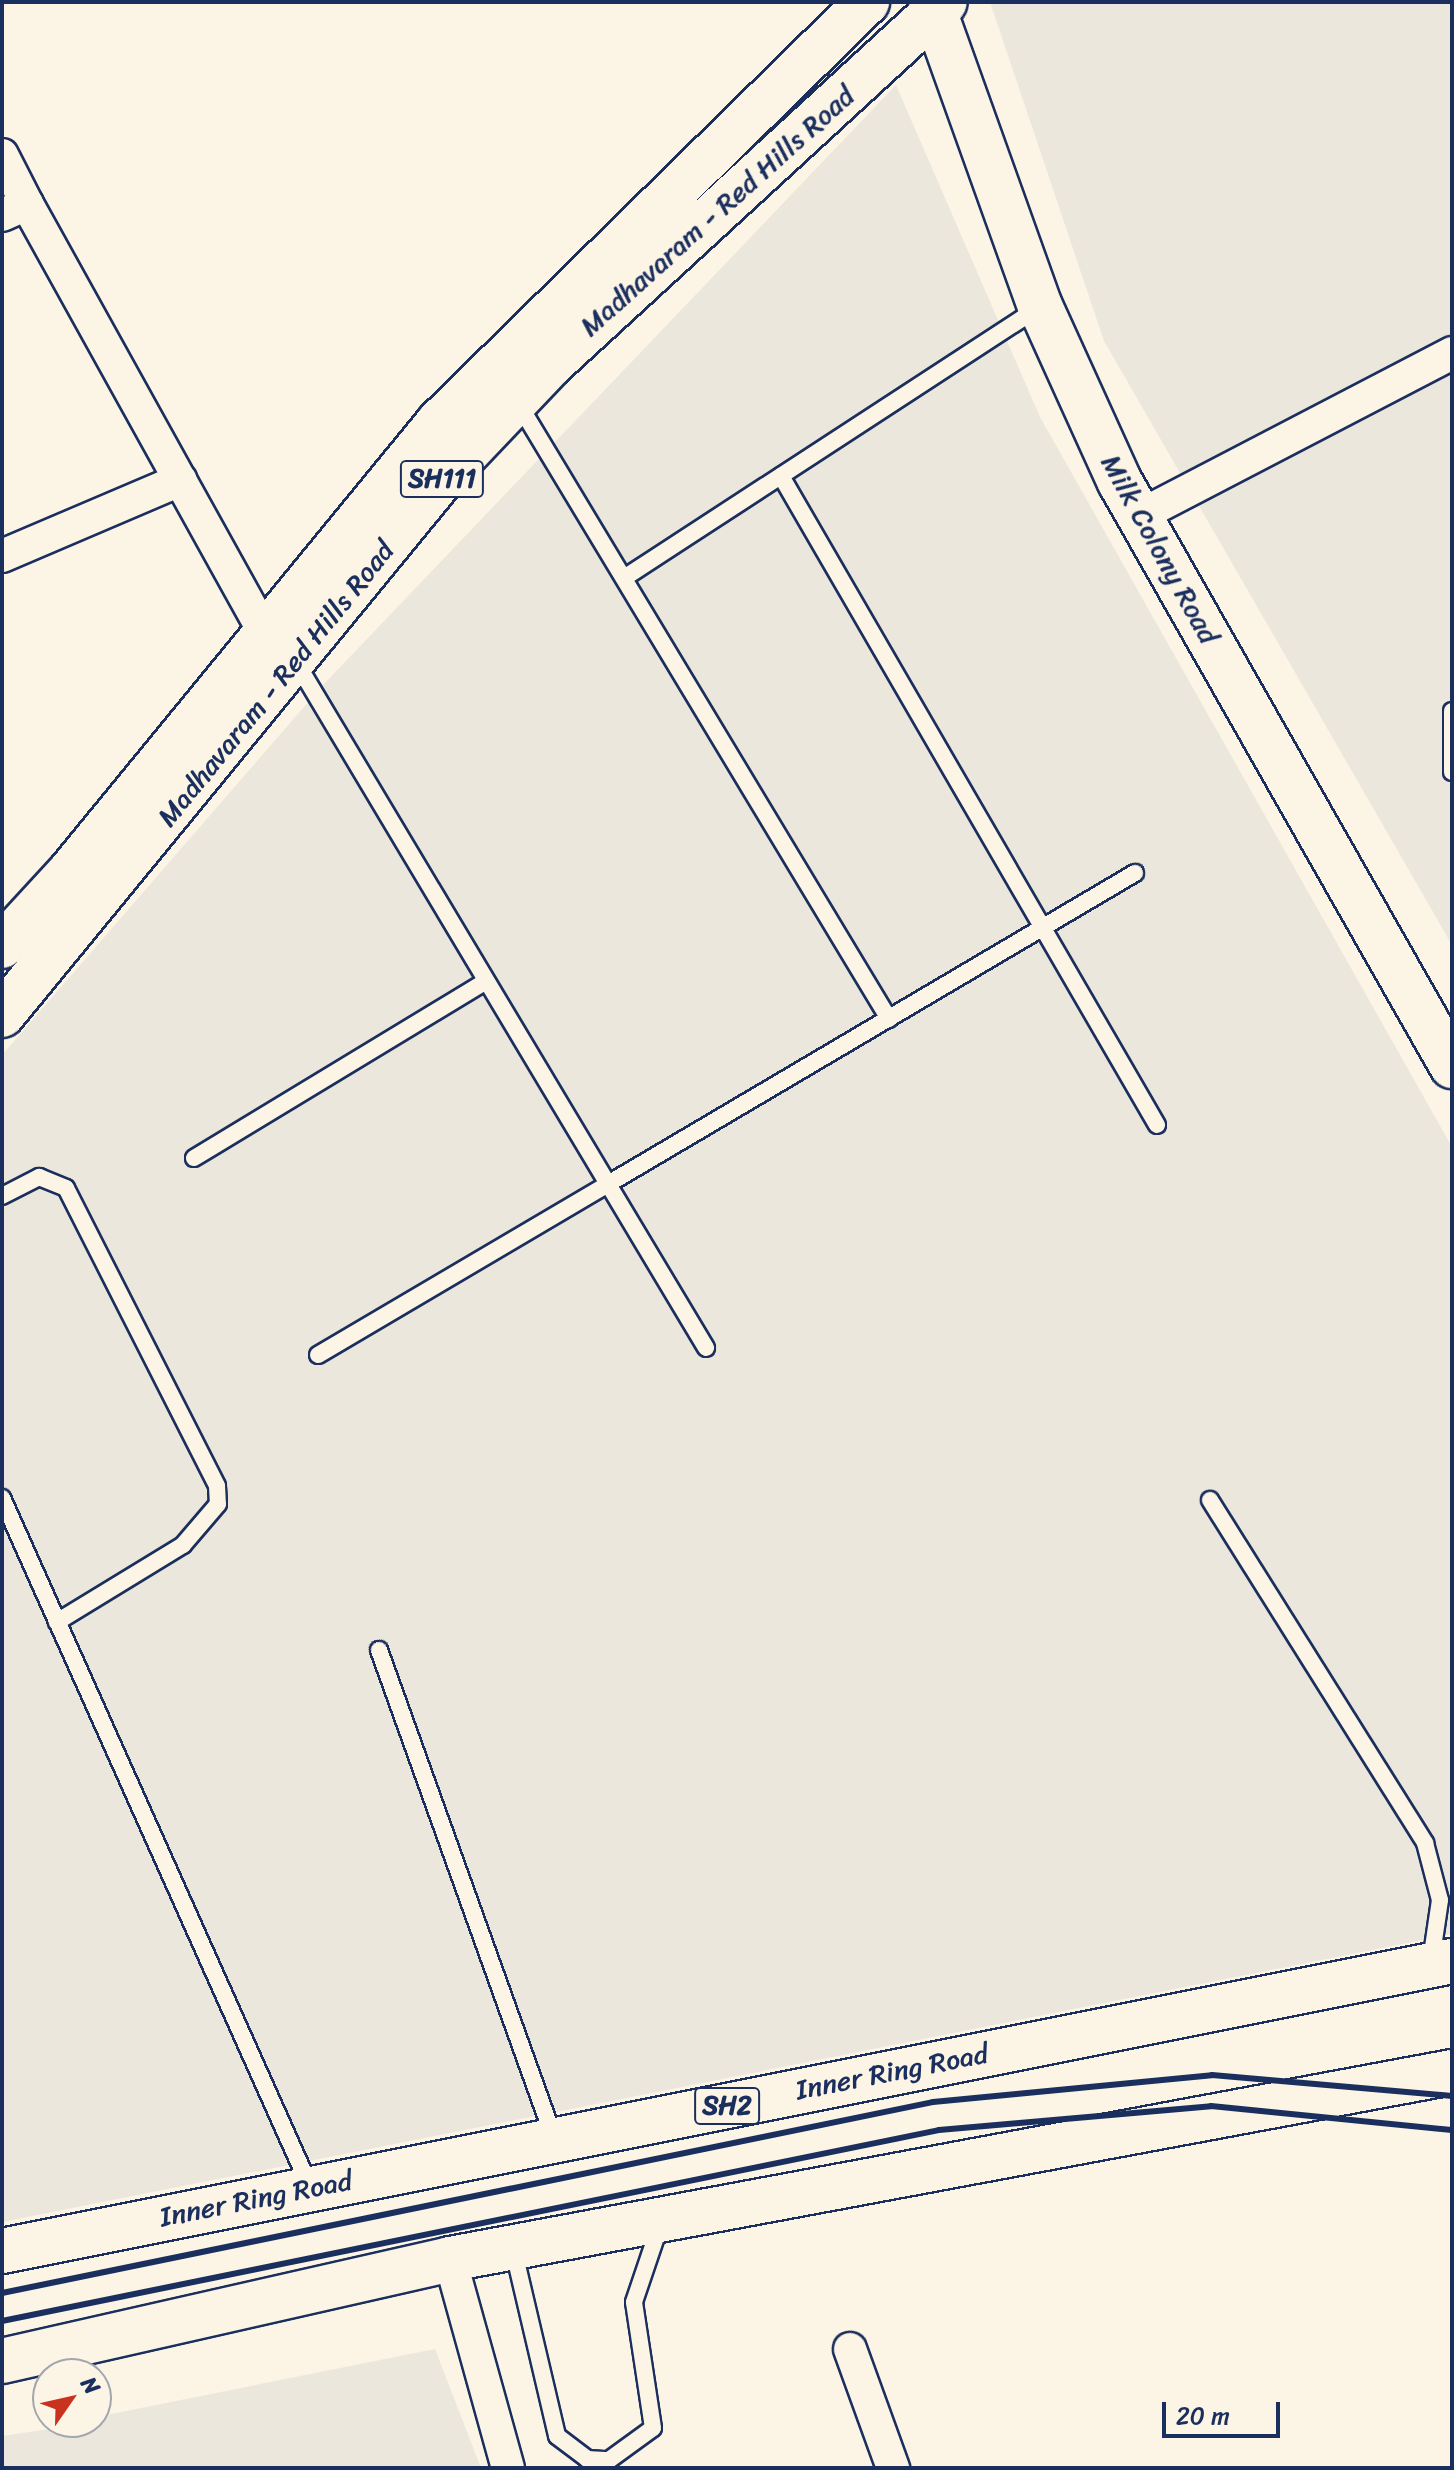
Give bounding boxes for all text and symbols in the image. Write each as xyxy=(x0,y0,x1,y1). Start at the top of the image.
street label: Madhavaram - Red Hills Road xyxy=(573,79,861,343)
street label: Milk Colony Road xyxy=(1094,448,1226,650)
road number: SH111 xyxy=(398,457,486,501)
street label: Madhavaram - Red Hills Road xyxy=(150,534,402,834)
street label: Inner Ring Road xyxy=(793,2037,991,2107)
road number: SH2 xyxy=(693,2084,761,2128)
street label: Inner Ring Road xyxy=(157,2164,355,2234)
north arrow xyxy=(32,2358,112,2438)
text: N xyxy=(70,2368,111,2403)
scale bar xyxy=(1166,2386,1284,2436)
text: 20 m xyxy=(1176,2395,1230,2437)

